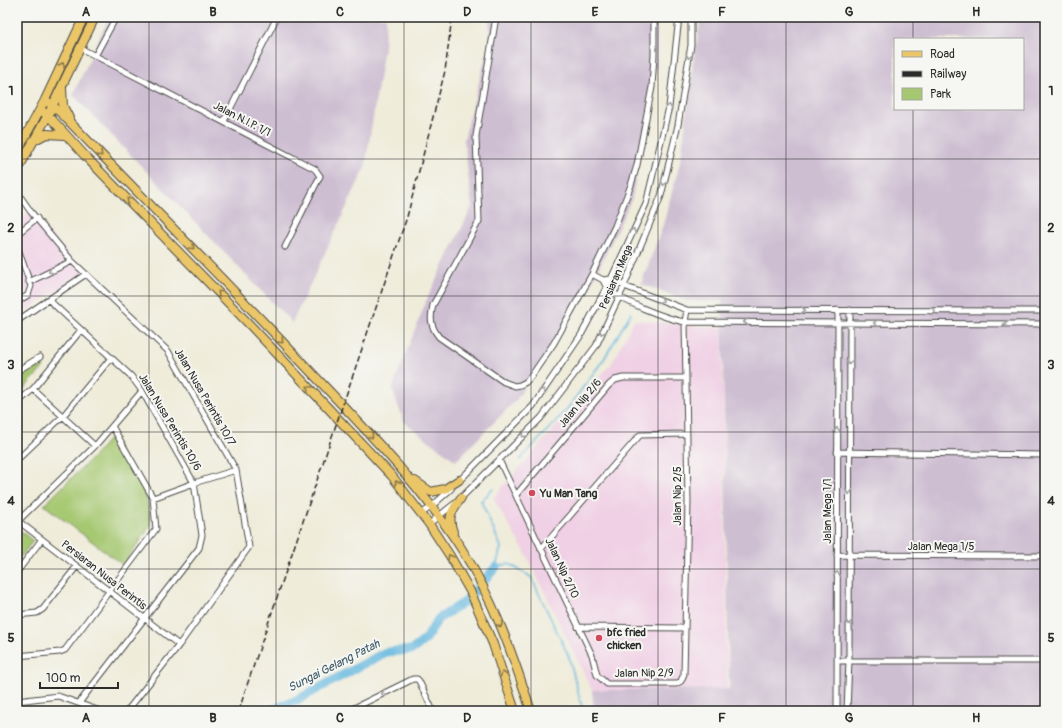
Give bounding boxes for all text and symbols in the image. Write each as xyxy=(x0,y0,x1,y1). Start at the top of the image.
text: A xyxy=(82,4,91,20)
text: B xyxy=(209,4,217,20)
text: C xyxy=(336,4,344,20)
text: D xyxy=(463,4,471,20)
text: E xyxy=(592,4,599,20)
text: F xyxy=(718,4,726,20)
text: G xyxy=(845,4,854,20)
text: H xyxy=(972,4,980,20)
legend xyxy=(894,38,1024,110)
text: Road xyxy=(930,47,955,62)
one-way arrow xyxy=(685,53,694,59)
one-way arrow xyxy=(57,62,65,69)
text: Railway xyxy=(930,67,966,82)
text: 1 xyxy=(8,83,14,99)
text: 1 xyxy=(1048,83,1054,99)
text: Park xyxy=(930,87,951,102)
street label: Jalan N.I.P. 1/1 xyxy=(211,99,273,139)
one-way arrow xyxy=(664,104,672,110)
one-way arrow xyxy=(95,149,103,157)
one-way arrow xyxy=(660,180,668,186)
one-way arrow xyxy=(126,197,134,205)
text: 2 xyxy=(7,220,15,236)
text: 2 xyxy=(1047,220,1055,236)
one-way arrow xyxy=(628,228,636,236)
one-way arrow xyxy=(187,242,194,250)
street label: Persiaran Mega xyxy=(597,243,635,311)
one-way arrow xyxy=(47,267,55,274)
one-way arrow xyxy=(217,290,224,298)
one-way arrow xyxy=(657,295,664,303)
one-way arrow xyxy=(800,306,806,314)
one-way arrow xyxy=(930,307,936,315)
one-way arrow xyxy=(743,318,749,326)
one-way arrow xyxy=(873,319,879,327)
one-way arrow xyxy=(1003,320,1009,328)
one-way arrow xyxy=(599,328,607,335)
one-way arrow xyxy=(277,336,284,344)
street label: Jalan Nusa Perintis 10/7 xyxy=(172,346,238,448)
text: 3 xyxy=(7,357,15,373)
text: 3 xyxy=(1047,357,1055,373)
one-way arrow xyxy=(845,359,853,365)
street label: Jalan Nusa Perintis 10/6 xyxy=(136,371,204,473)
street label: Jalan Nip 2/6 xyxy=(556,376,604,430)
one-way arrow xyxy=(307,385,314,392)
one-way arrow xyxy=(539,388,546,395)
one-way arrow xyxy=(833,427,841,433)
one-way arrow xyxy=(521,430,529,438)
one-way arrow xyxy=(366,431,373,438)
street label: Jalan Nip 2/5 xyxy=(671,466,684,526)
street label: Jalan Mega 1/1 xyxy=(821,478,834,544)
one-way arrow xyxy=(395,480,402,487)
place label: Yu Man Tang xyxy=(539,487,598,500)
marker: Yu Man Tang xyxy=(527,488,537,498)
one-way arrow xyxy=(845,489,853,495)
text: 4 xyxy=(7,493,15,509)
text: 4 xyxy=(1047,493,1055,509)
street label: Jalan Nip 2/10 xyxy=(542,536,582,600)
street label: Persiaran Nusa Perintis xyxy=(59,538,149,612)
street label: Jalan Mega 1/5 xyxy=(908,540,975,553)
one-way arrow xyxy=(448,554,455,561)
one-way arrow xyxy=(833,571,841,577)
one-way arrow xyxy=(845,619,853,625)
one-way arrow xyxy=(495,621,503,629)
place label: bfc fried chicken xyxy=(606,626,646,652)
text: 5 xyxy=(7,630,15,646)
text: 5 xyxy=(1047,630,1055,646)
marker: bfc fried chicken xyxy=(594,633,604,643)
water label: Sungai Gelang Patah xyxy=(286,636,384,696)
scale bar xyxy=(40,664,118,690)
street label: Jalan Nip 2/9 xyxy=(614,666,674,680)
text: 100 m xyxy=(46,671,81,686)
one-way arrow xyxy=(500,671,508,678)
one-way arrow xyxy=(380,688,388,696)
text: A xyxy=(82,710,91,726)
text: B xyxy=(209,710,217,726)
text: C xyxy=(336,710,344,726)
text: D xyxy=(463,710,471,726)
text: E xyxy=(592,710,599,726)
text: F xyxy=(718,710,726,726)
text: G xyxy=(845,710,854,726)
text: H xyxy=(972,710,980,726)

